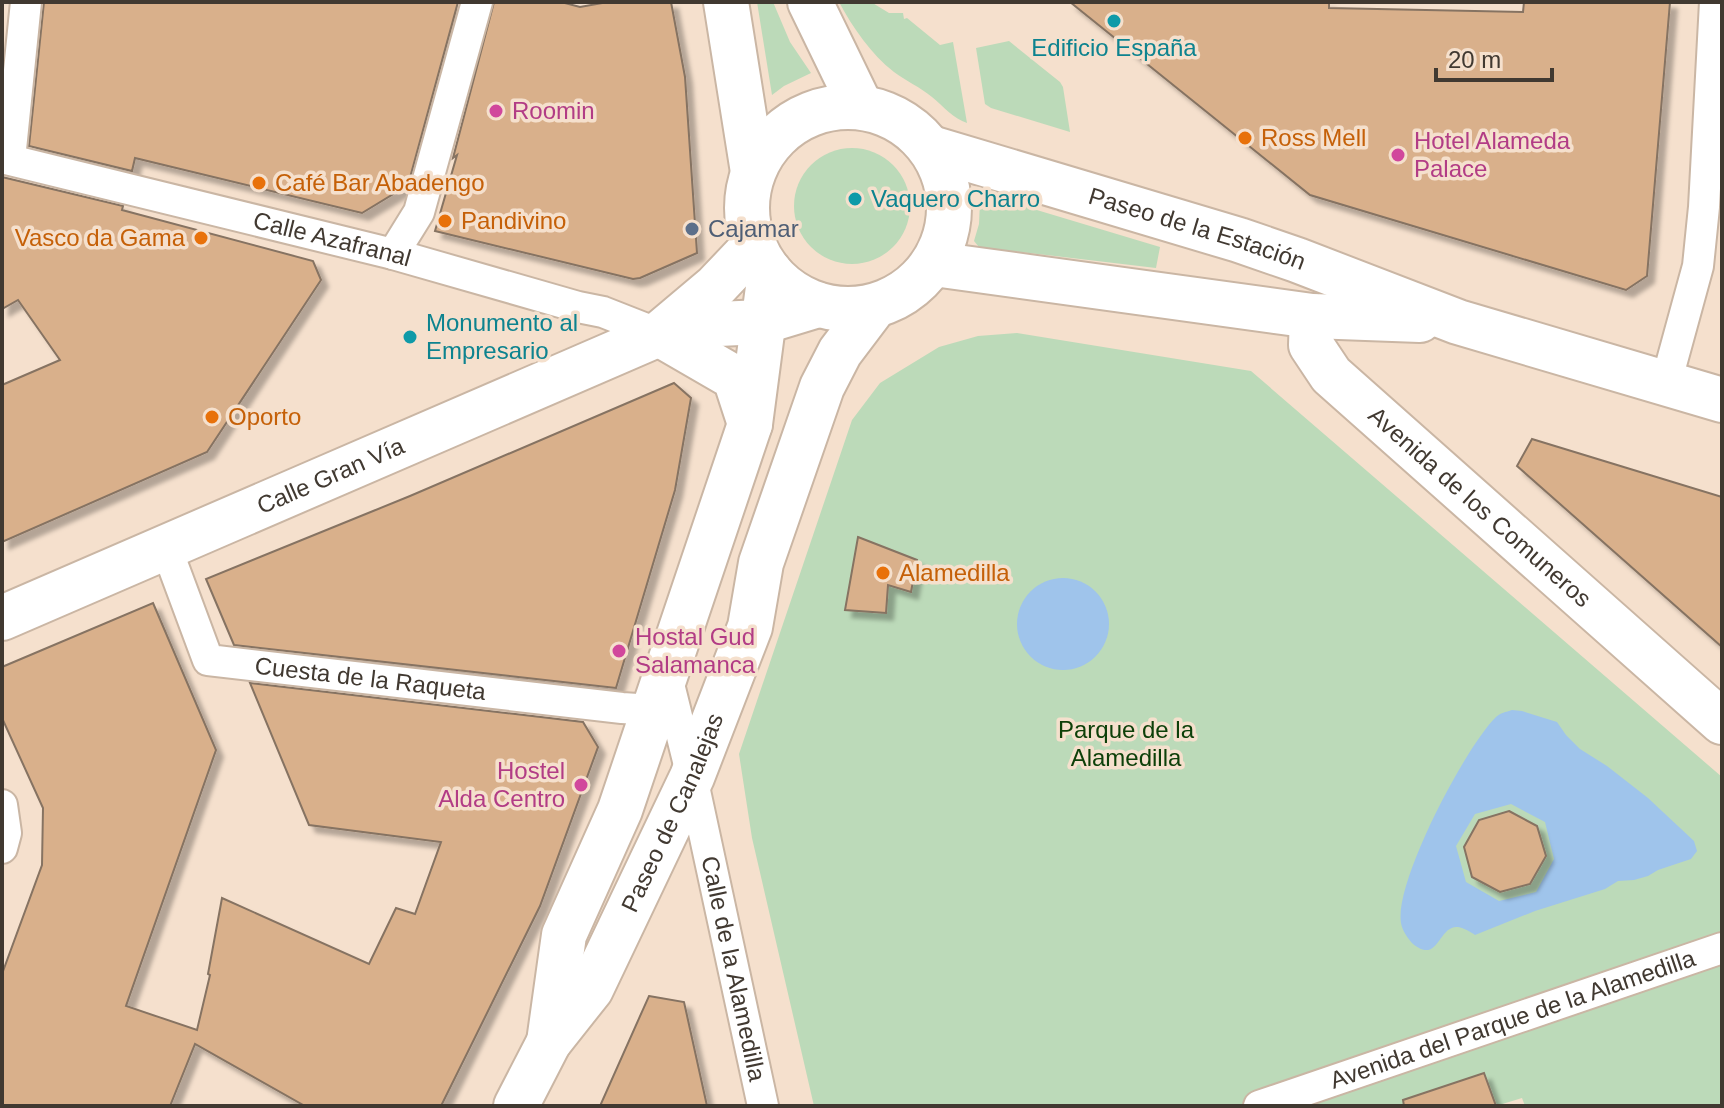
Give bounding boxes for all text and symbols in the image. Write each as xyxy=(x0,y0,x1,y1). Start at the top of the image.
marker: Edificio España xyxy=(1105,12,1123,30)
scale bar xyxy=(1436,32,1552,82)
place label: Edificio España xyxy=(1031,34,1197,61)
text: 20 m xyxy=(1448,46,1501,73)
place label: Roomin xyxy=(512,97,595,124)
marker: Roomin xyxy=(487,102,505,120)
place label: Ross Mell xyxy=(1261,124,1366,151)
place label: Hotel Alameda Palace xyxy=(1414,127,1571,182)
marker: Ross Mell xyxy=(1236,129,1254,147)
marker: Hotel Alameda Palace xyxy=(1389,146,1407,164)
place label: Café Bar Abadengo xyxy=(275,169,485,196)
marker: Café Bar Abadengo xyxy=(250,174,268,192)
street label: Paseo de la Estación xyxy=(1086,182,1310,275)
place label: Vaquero Charro xyxy=(871,185,1040,212)
marker: Vaquero Charro xyxy=(846,190,864,208)
street label: Calle Azafranal xyxy=(251,206,414,272)
place label: Pandivino xyxy=(461,207,566,234)
marker: Pandivino xyxy=(436,212,454,230)
place label: Cajamar xyxy=(708,215,799,242)
marker: Cajamar xyxy=(683,220,701,238)
place label: Vasco da Gama xyxy=(15,224,186,251)
marker: Vasco da Gama xyxy=(192,229,210,247)
place label: Monumento al Empresario xyxy=(426,309,578,364)
marker: Monumento al Empresario xyxy=(401,328,419,346)
street label: Avenida de los Comuneros xyxy=(1363,401,1597,612)
place label: Oporto xyxy=(228,403,301,430)
marker: Oporto xyxy=(203,408,221,426)
street label: Calle Gran Vía xyxy=(253,432,409,519)
place label: Alamedilla xyxy=(899,559,1010,586)
marker: Alamedilla xyxy=(874,564,892,582)
place label: Hostal Gud Salamanca xyxy=(635,623,756,678)
marker: Hostal Gud Salamanca xyxy=(610,642,628,660)
street label: Cuesta de la Raqueta xyxy=(253,652,488,705)
street label: Paseo de Canalejas xyxy=(616,709,728,916)
park label: Parque de la Alamedilla xyxy=(1058,716,1195,771)
place label: Hostel Alda Centro xyxy=(438,757,565,812)
marker: Hostel Alda Centro xyxy=(572,776,590,794)
street label: Calle de la Alamedilla xyxy=(696,853,771,1084)
street label: Avenida del Parque de la Alamedilla xyxy=(1326,944,1699,1094)

